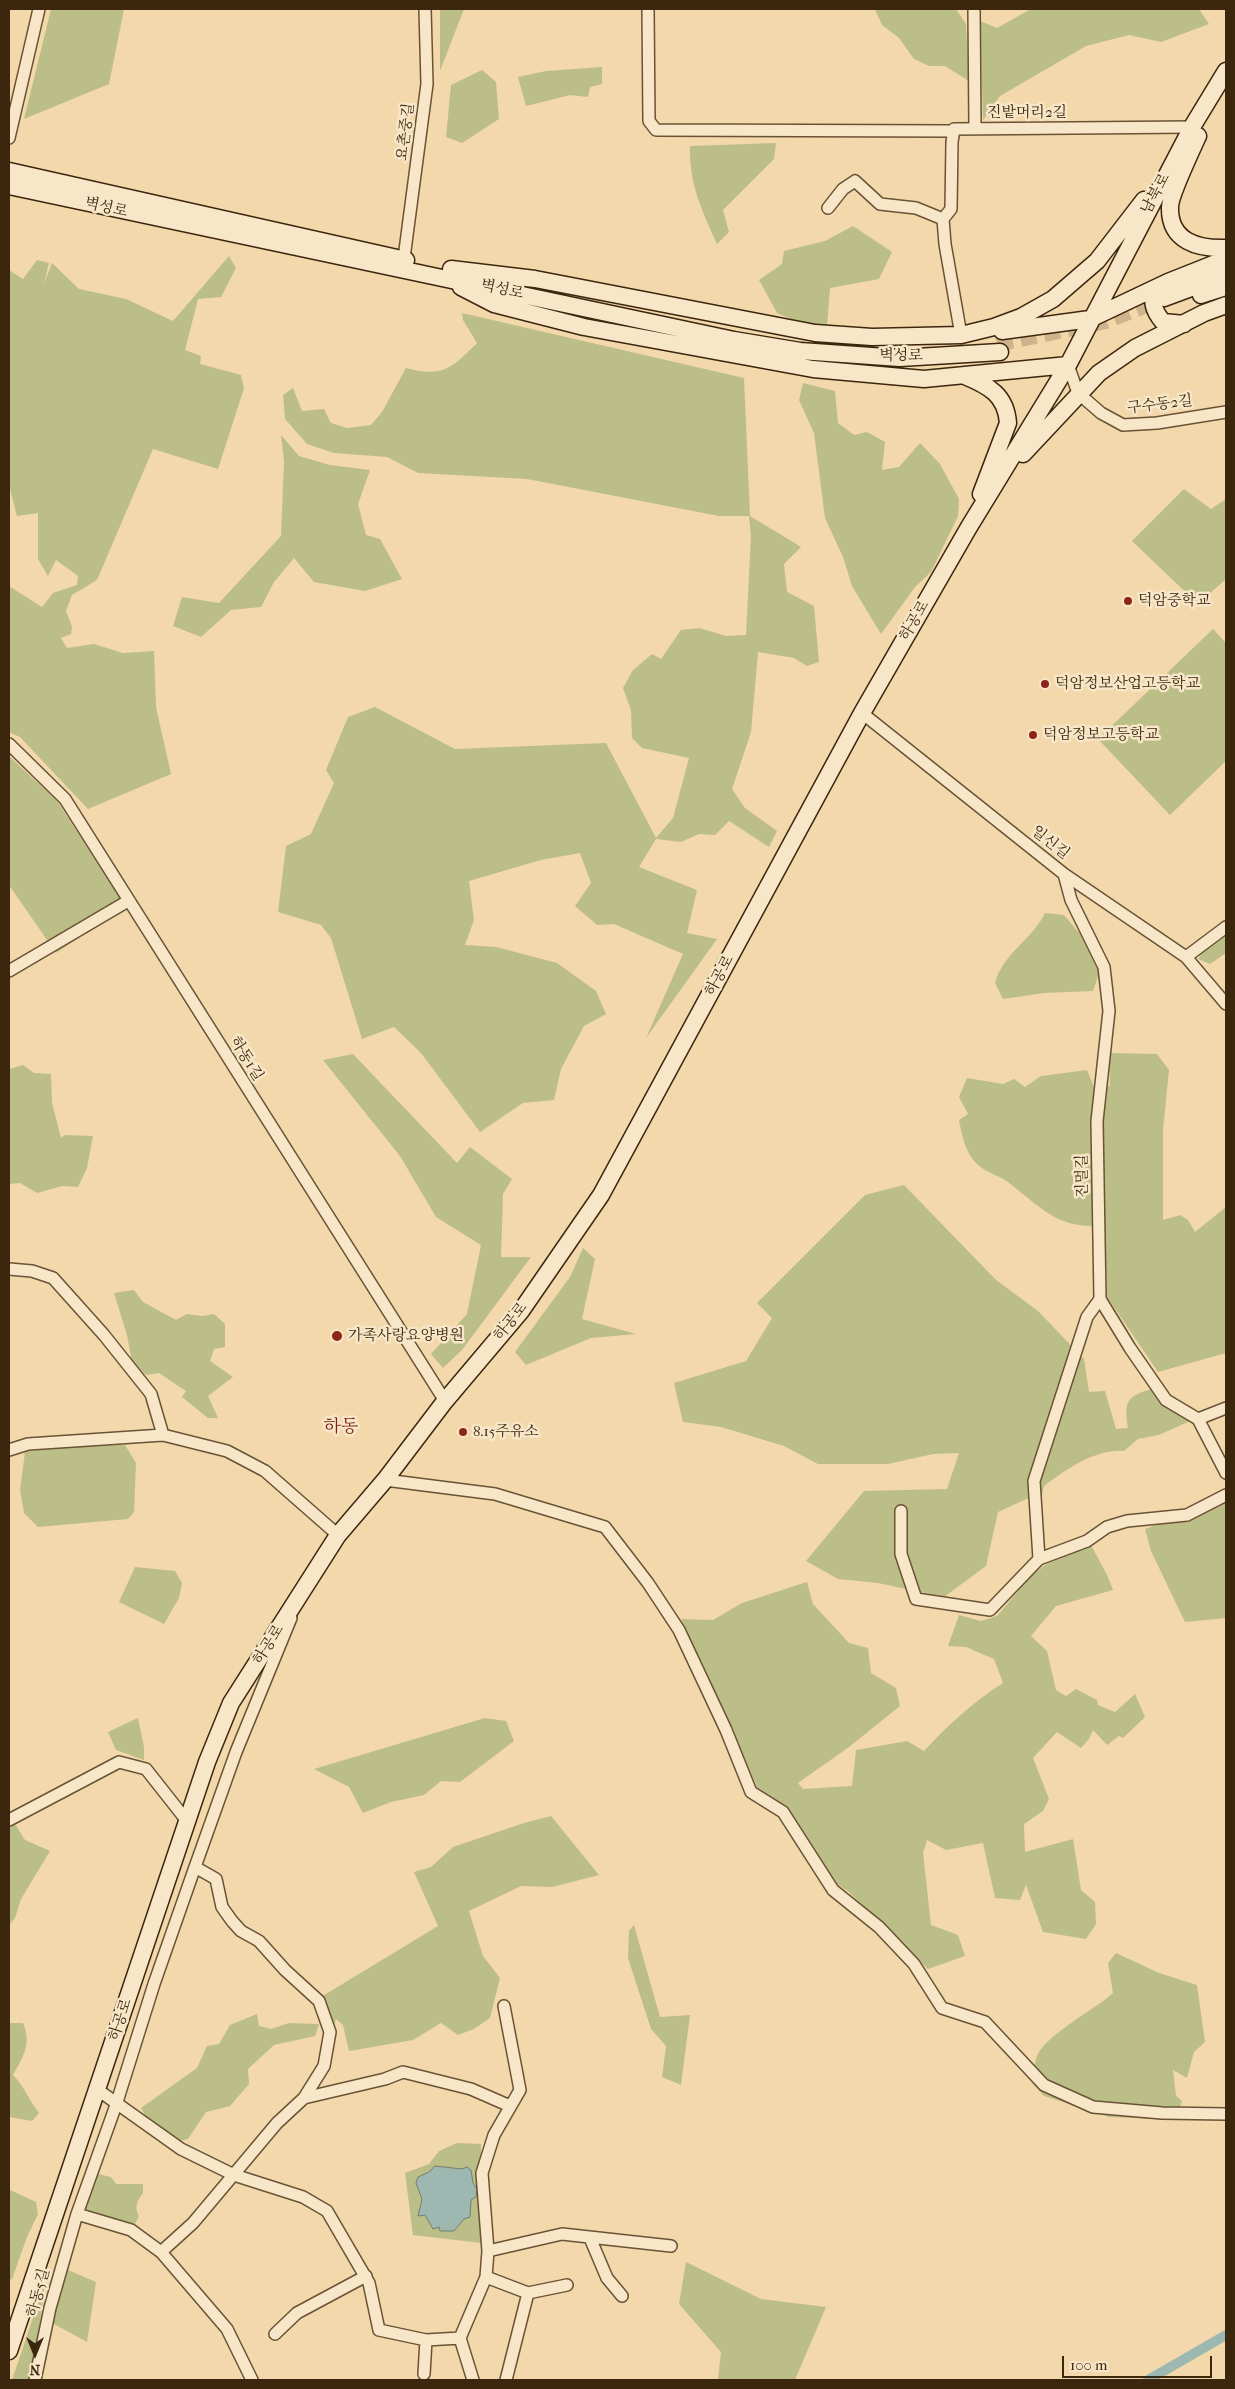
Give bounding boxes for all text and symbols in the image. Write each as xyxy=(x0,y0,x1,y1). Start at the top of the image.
street label: 요촌중길 xyxy=(394,102,418,162)
street label: 진밭머리2길 xyxy=(987,104,1067,122)
street label: 남북로 xyxy=(1138,171,1174,217)
street label: 벽성로 xyxy=(83,194,129,222)
street label: 벽성로 xyxy=(479,277,525,303)
street label: 벽성로 xyxy=(879,347,923,365)
street label: 구수동2길 xyxy=(1126,392,1194,418)
place label: 덕암중학교 xyxy=(1138,592,1210,610)
marker: 덕암중학교 xyxy=(1122,595,1134,607)
street label: 하공로 xyxy=(896,598,934,644)
place label: 덕암정보산업고등학교 xyxy=(1055,675,1200,693)
marker: 덕암정보산업고등학교 xyxy=(1039,678,1051,690)
place label: 덕암정보고등학교 xyxy=(1043,726,1159,744)
marker: 덕암정보고등학교 xyxy=(1027,729,1039,741)
street label: 일신길 xyxy=(1027,823,1073,863)
street label: 하공로 xyxy=(702,953,738,999)
street label: 하동1길 xyxy=(225,1034,267,1084)
street label: 진멀길 xyxy=(1074,1154,1092,1198)
street label: 하공로 xyxy=(491,1299,531,1345)
place label: 가족사랑요양병원 xyxy=(348,1327,464,1345)
marker: 가족사랑요양병원 xyxy=(330,1329,344,1343)
district label: 하동 xyxy=(324,1417,358,1439)
place label: 8.15주유소 xyxy=(473,1423,539,1441)
marker: 8.15주유소 xyxy=(457,1426,469,1438)
street label: 하공로 xyxy=(250,1622,288,1668)
street label: 하공로 xyxy=(106,1997,136,2043)
street label: 하동5길 xyxy=(24,2267,54,2319)
north arrow xyxy=(10,2329,60,2379)
scale bar xyxy=(1065,2346,1215,2378)
text: 100 m xyxy=(1070,2356,1108,2374)
text: N xyxy=(30,2361,40,2378)

